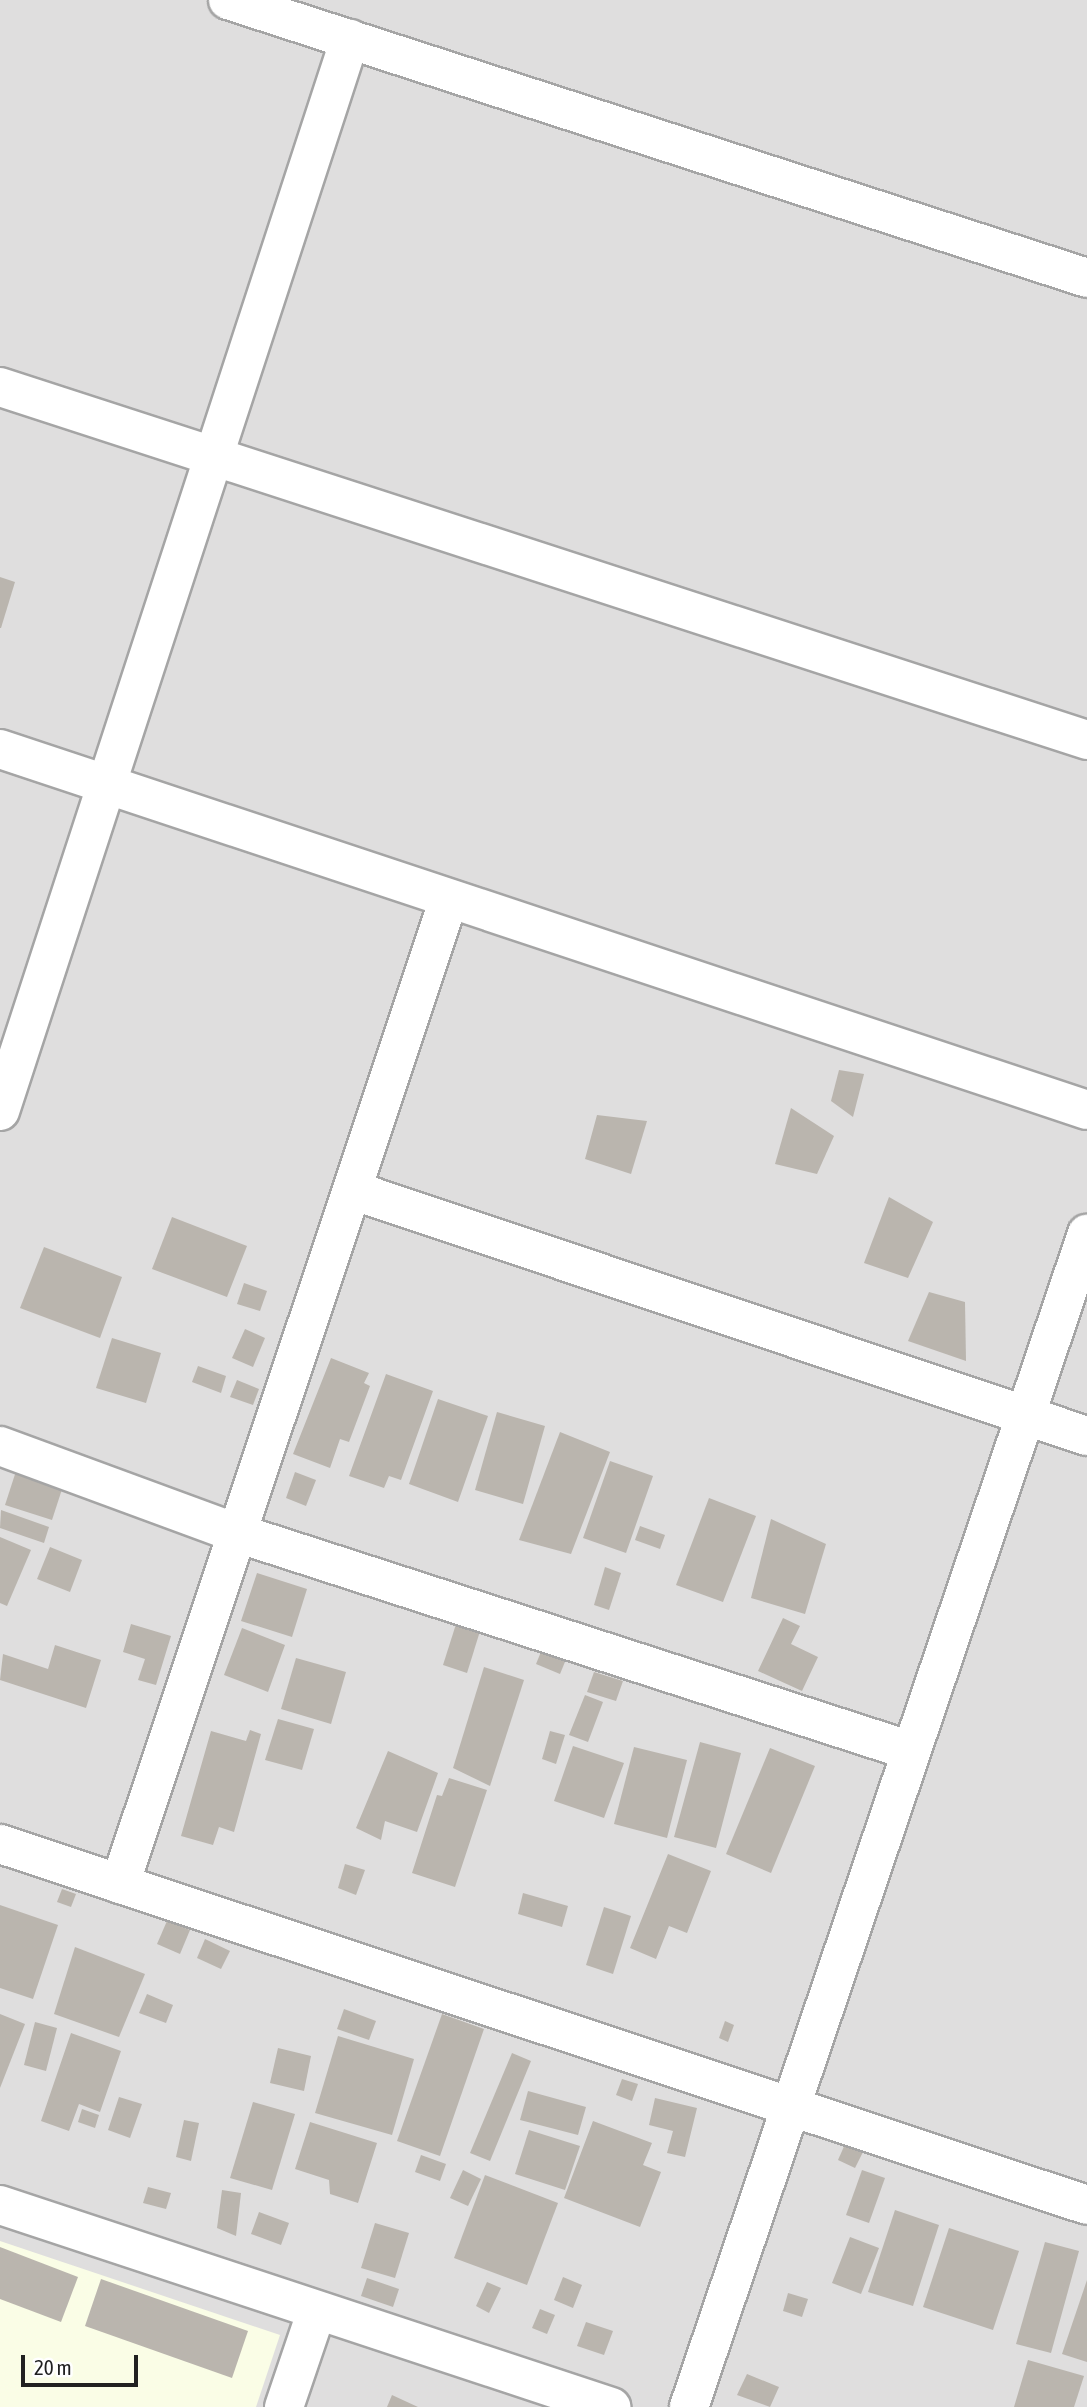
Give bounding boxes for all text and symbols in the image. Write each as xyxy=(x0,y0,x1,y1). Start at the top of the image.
scale bar xyxy=(24,2340,142,2384)
text: 20 m xyxy=(34,2355,72,2379)

